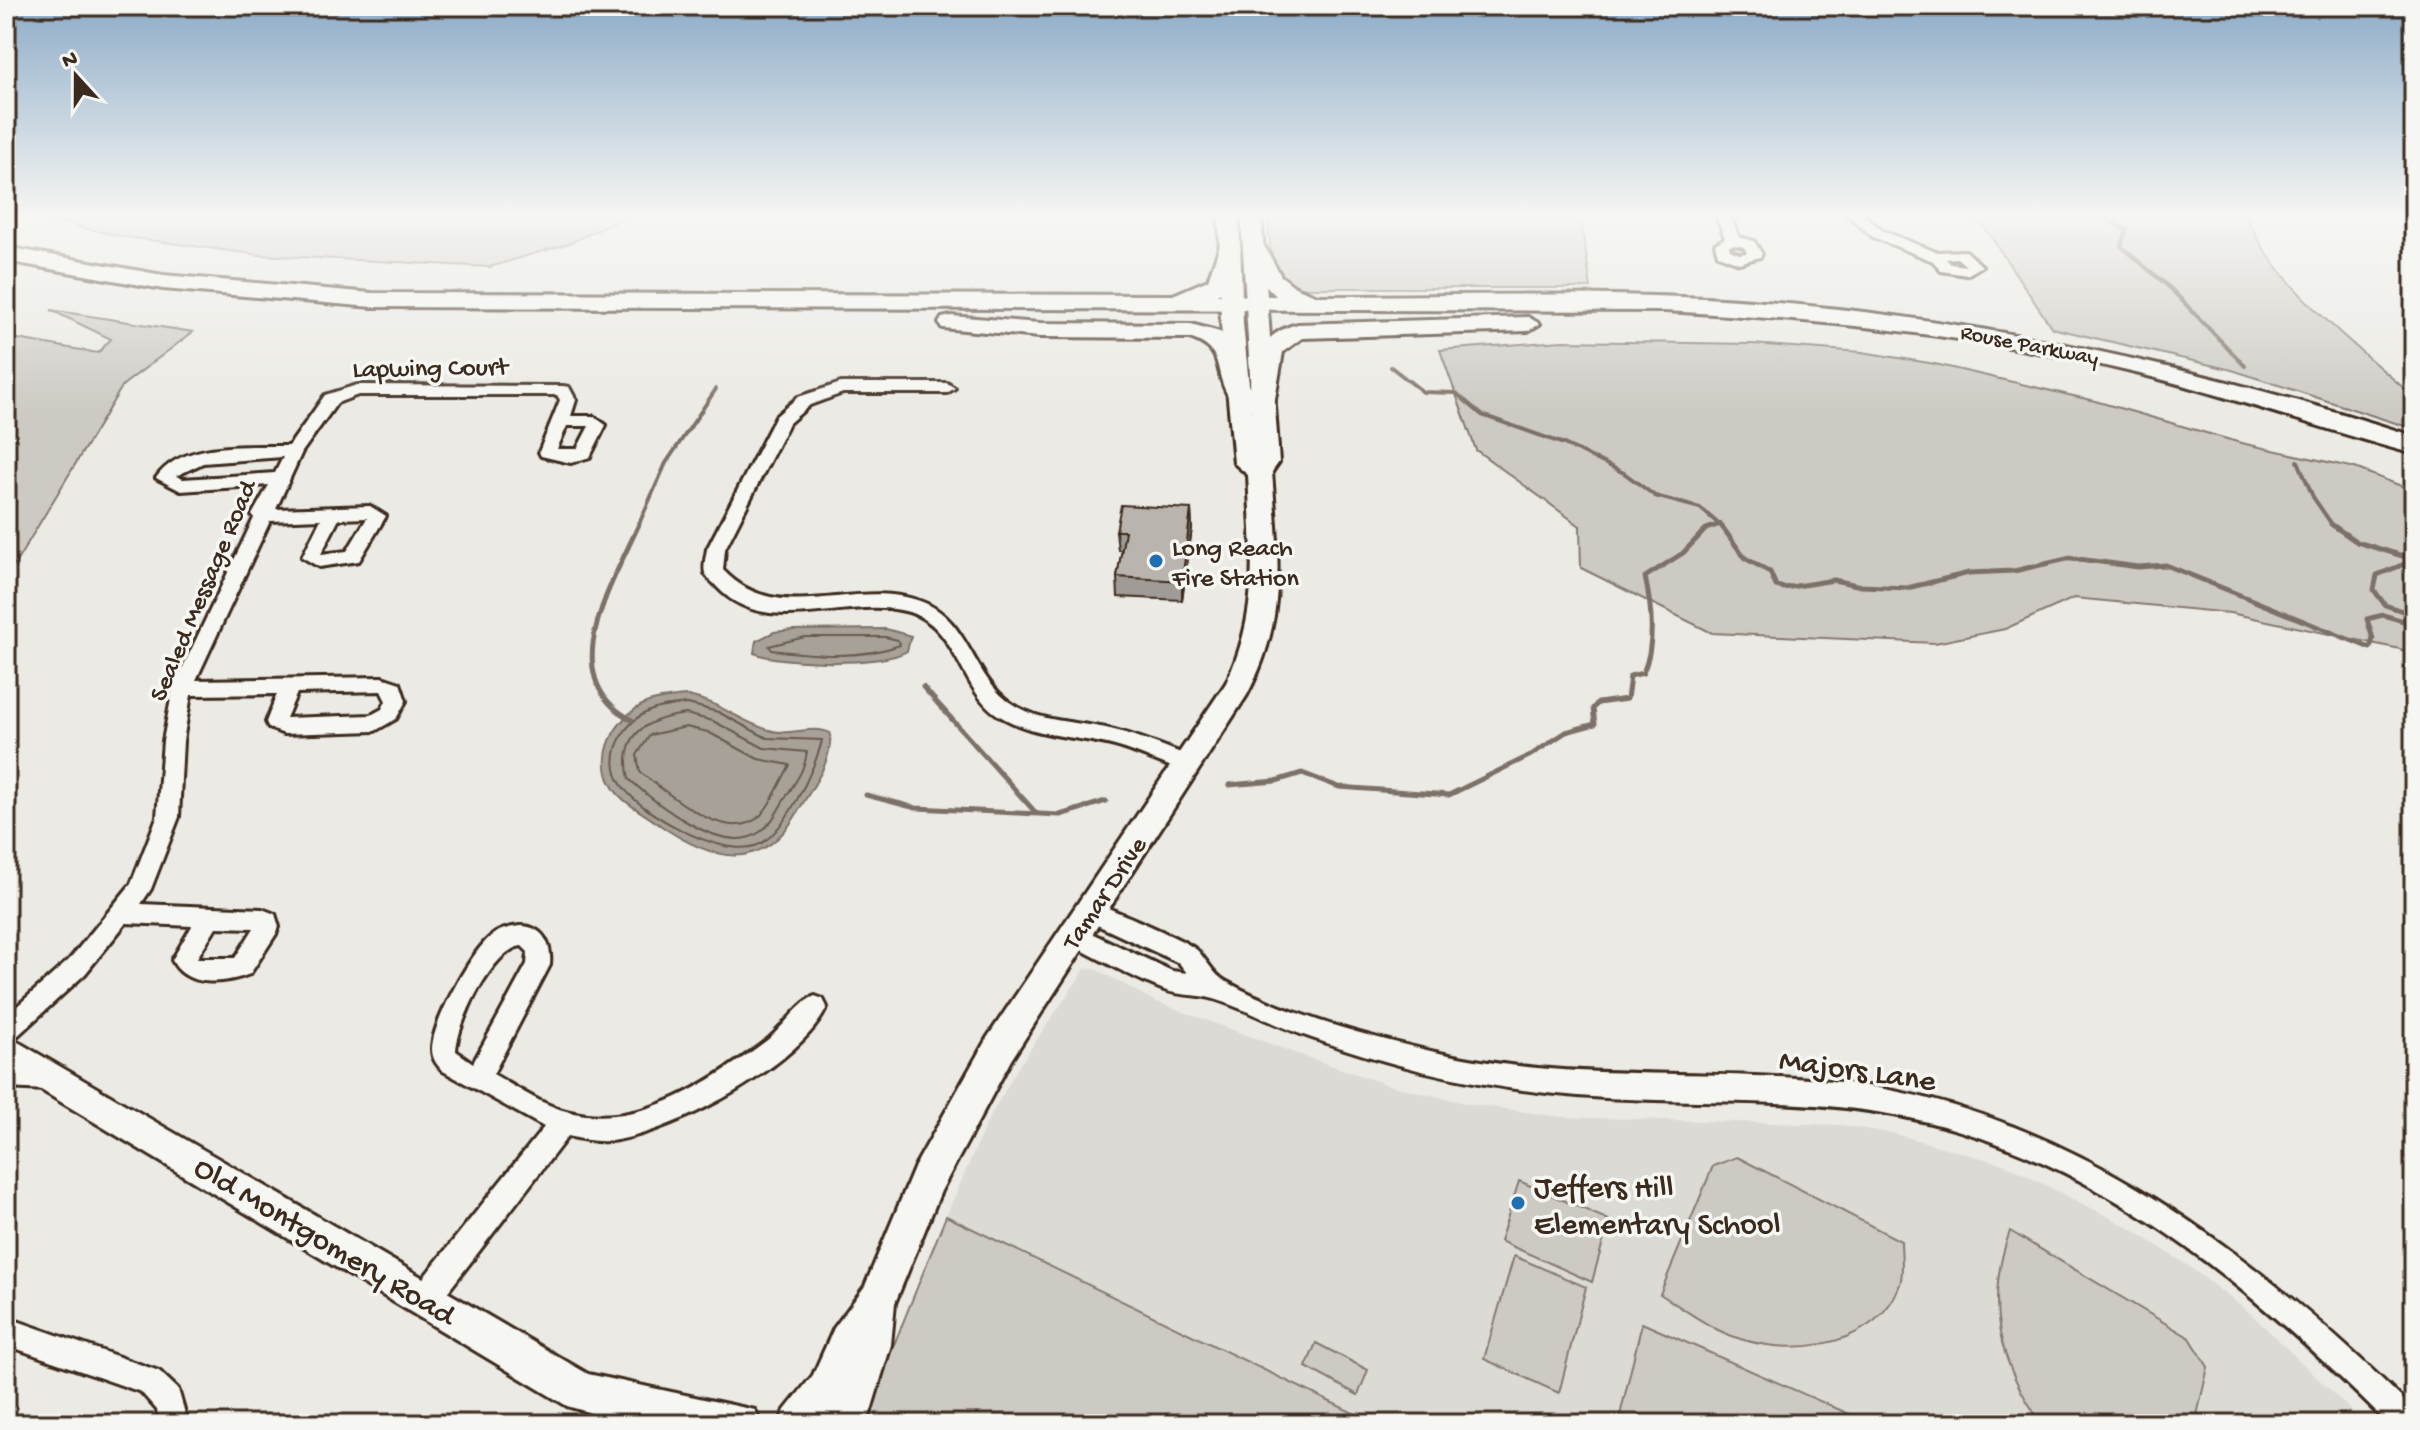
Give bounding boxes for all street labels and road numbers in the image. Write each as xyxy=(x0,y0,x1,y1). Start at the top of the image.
street label: Rouse Parkway xyxy=(1958,321,2101,373)
street label: Lapwing Court xyxy=(352,354,510,387)
street label: Sealed Message Road xyxy=(145,475,266,707)
street label: Tamar Drive xyxy=(1057,832,1156,958)
street label: Majors Lane xyxy=(1777,1043,1939,1103)
street label: Old Montgomery Road xyxy=(186,1150,463,1338)

